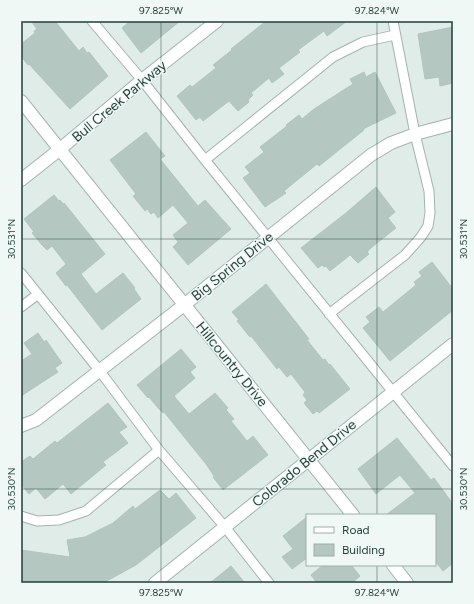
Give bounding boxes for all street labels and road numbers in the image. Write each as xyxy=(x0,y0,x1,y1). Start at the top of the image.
street label: Bull Creek Parkway xyxy=(69,56,171,146)
street label: Big Spring Drive xyxy=(188,228,277,305)
street label: Hillcountry Drive xyxy=(192,318,271,411)
street label: Colorado Bend Drive xyxy=(249,416,360,511)

